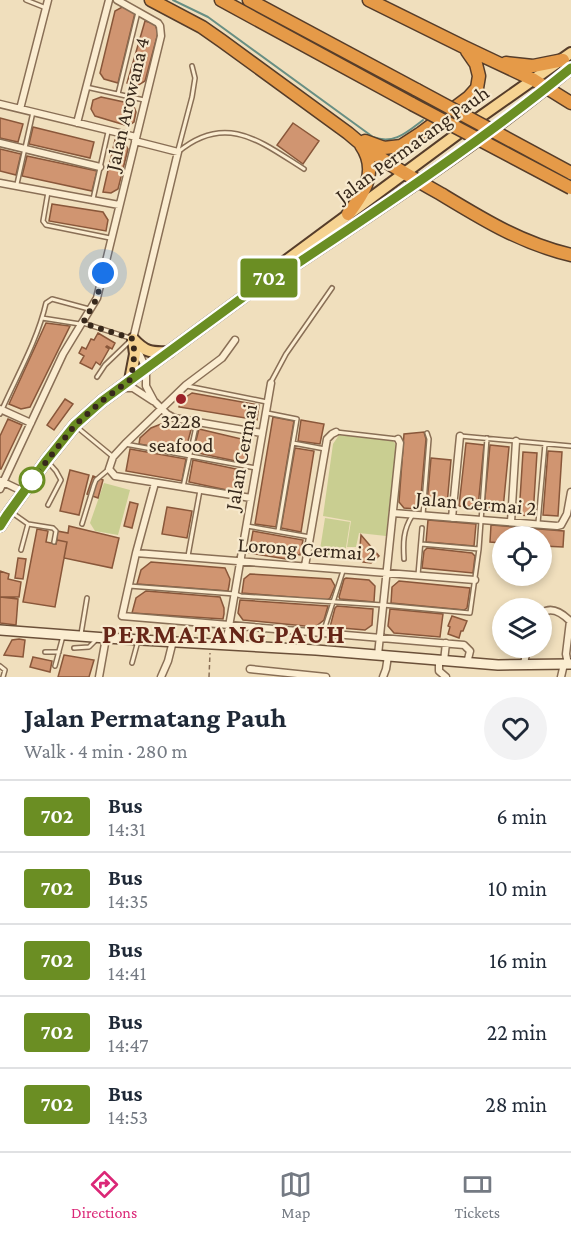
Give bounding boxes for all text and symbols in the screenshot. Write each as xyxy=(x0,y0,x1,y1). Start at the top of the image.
street label: Jalan Arowana 4 xyxy=(100,35,154,175)
street label: Jalan Permatang Pauh xyxy=(329,80,494,209)
your location xyxy=(88,258,118,288)
line badge: 702 xyxy=(234,258,304,298)
text: 702 xyxy=(252,266,286,290)
marker: 3228 seafood xyxy=(174,392,188,406)
street label: Jalan Cermai xyxy=(220,402,262,514)
place label: 3228 seafood xyxy=(148,409,214,457)
unlabelled marker xyxy=(19,467,45,493)
street label: Jalan Cermai 2 xyxy=(412,486,538,520)
map controls xyxy=(492,526,552,658)
button: locate xyxy=(492,526,552,586)
street label: Lorong Cermai 2 xyxy=(237,532,377,566)
button: layers xyxy=(492,598,552,658)
district label: PERMATANG PAUH xyxy=(102,619,346,649)
button: heart xyxy=(484,697,547,760)
text: Jalan Permatang Pauh xyxy=(24,702,287,733)
text: Walk · 4 min · 280 m xyxy=(24,740,188,762)
text: Bus xyxy=(108,793,142,818)
text: 702 xyxy=(40,804,74,828)
text: 6 min xyxy=(496,804,547,829)
text: 14:31 xyxy=(108,818,146,840)
text: Bus xyxy=(108,865,142,890)
text: 702 xyxy=(40,876,74,900)
text: 10 min xyxy=(488,876,547,901)
text: 14:35 xyxy=(108,890,148,912)
text: Bus xyxy=(108,937,142,962)
text: 702 xyxy=(40,948,74,972)
text: 16 min xyxy=(489,948,547,973)
text: 14:41 xyxy=(108,962,146,984)
text: Bus xyxy=(108,1009,142,1034)
text: 702 xyxy=(40,1020,74,1044)
text: 22 min xyxy=(487,1020,547,1045)
text: 14:47 xyxy=(108,1034,148,1056)
text: Bus xyxy=(108,1081,142,1106)
text: 702 xyxy=(40,1092,74,1116)
text: 28 min xyxy=(485,1092,547,1117)
text: 14:53 xyxy=(108,1106,148,1128)
tab: Directions xyxy=(71,1168,137,1221)
tab: Map xyxy=(279,1168,312,1221)
tab: Tickets xyxy=(454,1168,500,1221)

